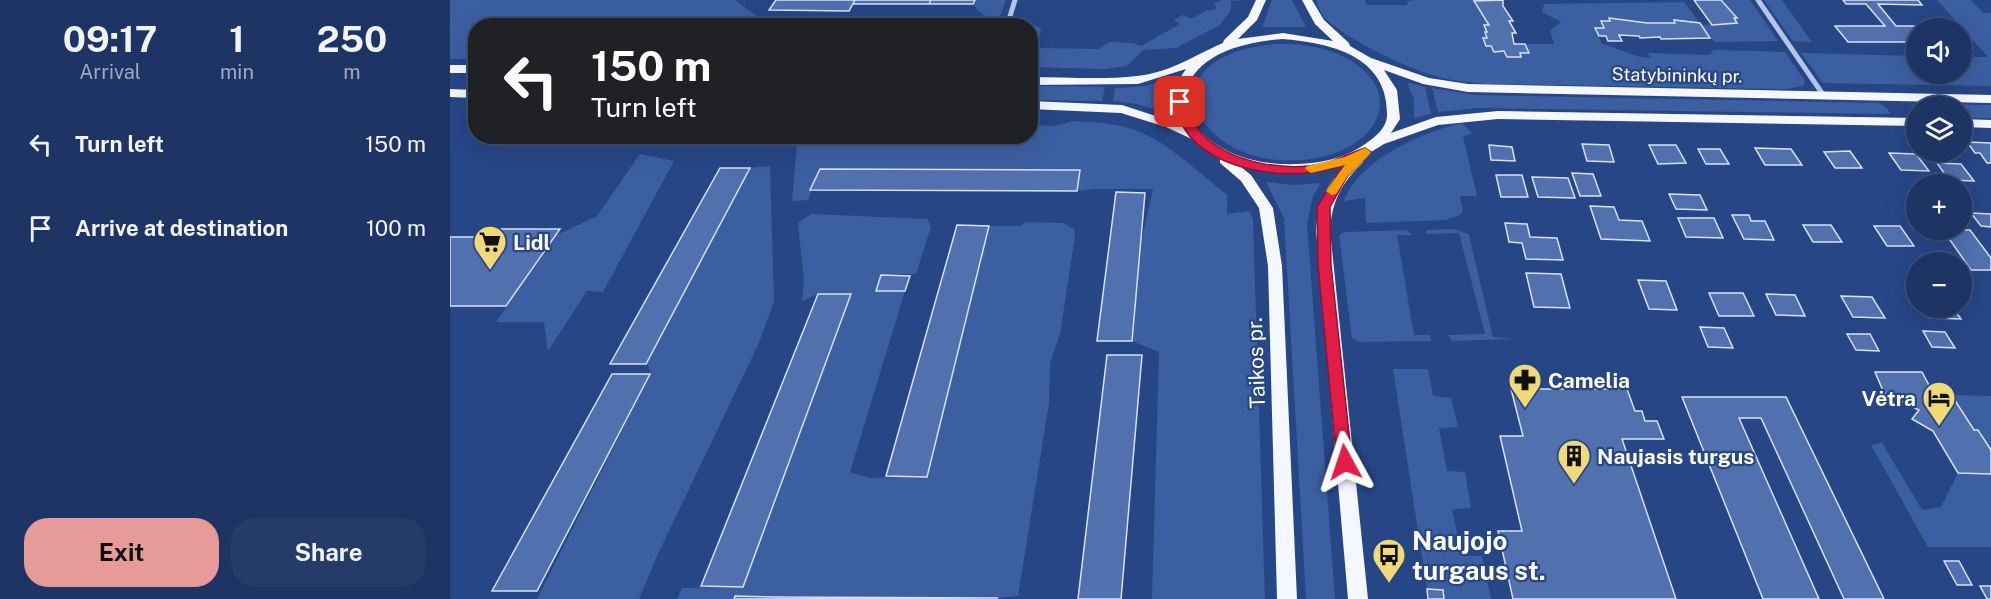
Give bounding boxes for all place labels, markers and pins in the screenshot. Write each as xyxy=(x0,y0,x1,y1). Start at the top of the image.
pin xyxy=(1154,76,1205,127)
supermarket icon: Lidl xyxy=(472,224,508,271)
place label: Lidl xyxy=(513,230,551,255)
pharmacy icon: Camelia xyxy=(1507,362,1543,409)
place label: Camelia xyxy=(1548,368,1630,393)
hotel icon: Vėtra xyxy=(1921,380,1957,427)
place label: Vėtra xyxy=(1862,386,1916,411)
building icon: Naujasis turgus xyxy=(1556,438,1592,485)
place label: Naujasis turgus xyxy=(1597,444,1754,469)
place label: Naujojo turgaus st. xyxy=(1412,525,1546,586)
bus stop icon: Naujojo turgaus st. xyxy=(1371,537,1407,584)

